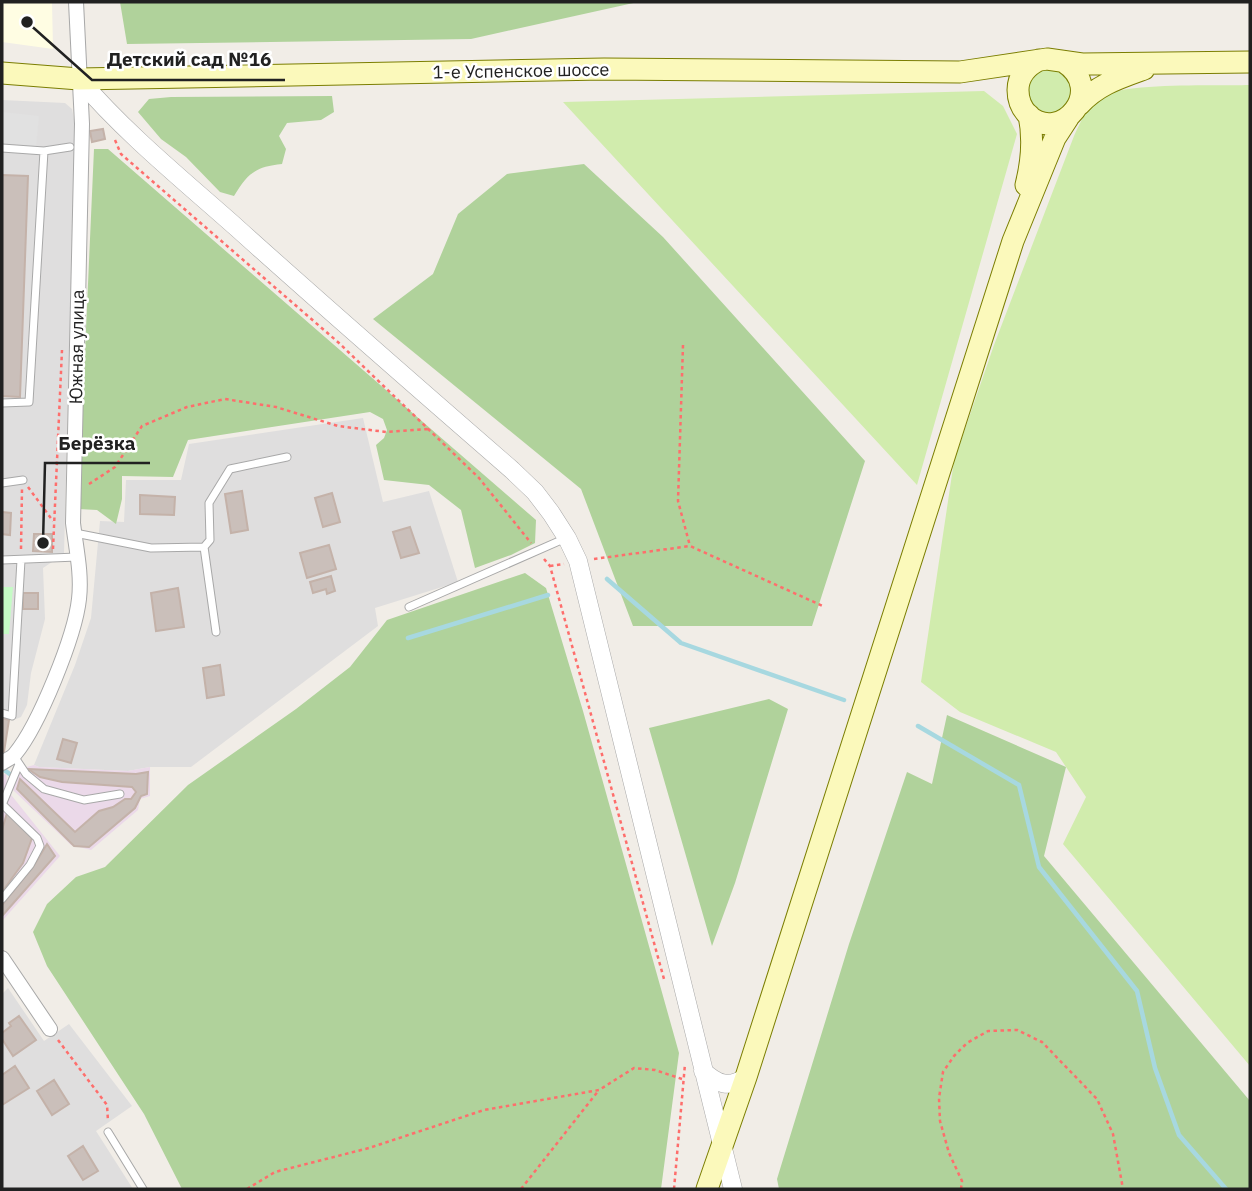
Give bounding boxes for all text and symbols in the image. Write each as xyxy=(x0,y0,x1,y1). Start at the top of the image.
callout: Детский сад №16 xyxy=(92,40,285,80)
text: Детский сад №16 xyxy=(107,47,271,71)
street label: 1-е Успенское шоссе xyxy=(433,57,610,84)
street label: Южная улица xyxy=(64,289,89,405)
callout: Берёзка xyxy=(45,423,150,463)
text: Берёзка xyxy=(58,431,136,455)

